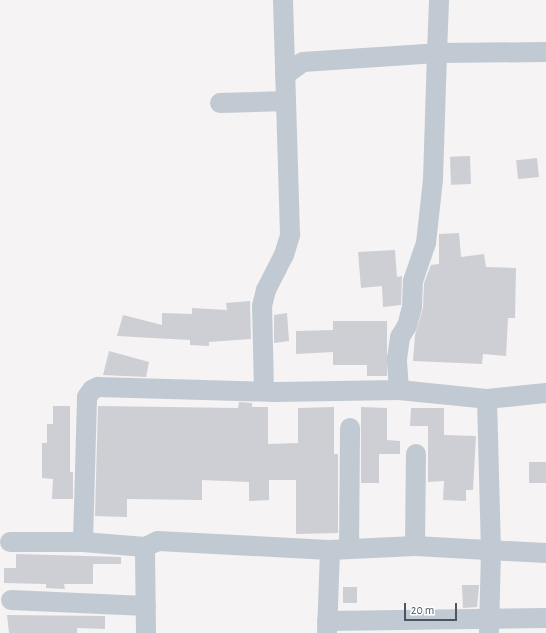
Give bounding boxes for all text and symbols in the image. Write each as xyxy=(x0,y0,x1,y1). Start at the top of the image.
scale bar xyxy=(406,595,459,621)
text: 20 m xyxy=(411,604,434,616)

